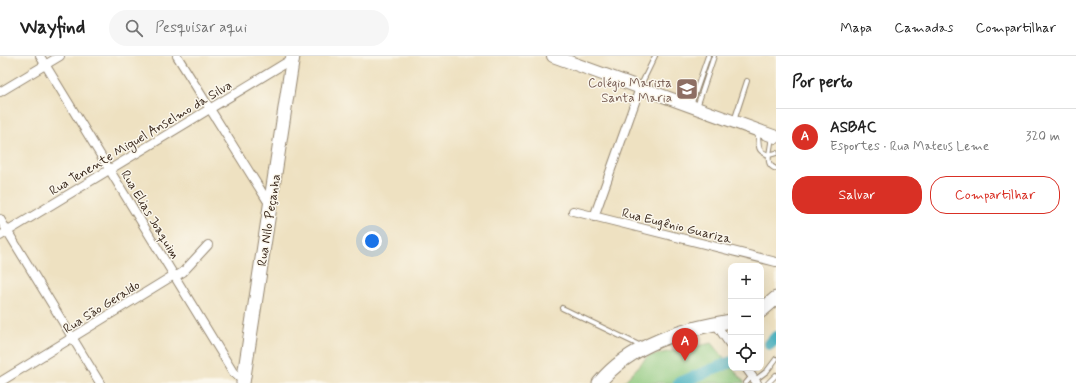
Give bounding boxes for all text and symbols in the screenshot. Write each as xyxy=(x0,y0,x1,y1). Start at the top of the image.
search box xyxy=(109,10,389,46)
text: Wayfind xyxy=(20,15,85,40)
icon: search xyxy=(123,17,145,39)
text: Pesquisar aqui xyxy=(155,18,247,38)
text: Mapa xyxy=(840,19,872,37)
text: Camadas xyxy=(894,19,953,37)
text: Compartilhar xyxy=(975,19,1056,37)
text: Por perto xyxy=(792,71,853,93)
place label: Colégio Marista Santa Maria xyxy=(588,75,672,107)
school or university icon: Colégio Marista Santa Maria xyxy=(674,76,700,102)
street label: Rua Tenente Miguel Anselmo da Silva xyxy=(46,77,236,201)
text: ASBAC xyxy=(830,118,876,138)
text: A xyxy=(801,128,809,145)
text: 320 m xyxy=(1026,128,1060,145)
text: Esportes · Rua Mateus Leme xyxy=(830,138,989,155)
street label: Rua Elias Joaquim xyxy=(116,167,183,262)
street label: Rua Nilo Peçanha xyxy=(254,173,285,268)
button: Salvar xyxy=(792,176,922,214)
button: Compartilhar xyxy=(930,176,1060,214)
street label: Rua Eugênio Guariza xyxy=(620,205,734,248)
your location xyxy=(362,231,382,251)
map controls xyxy=(728,263,764,371)
button: + xyxy=(728,263,764,299)
street label: Rua São Geraldo xyxy=(60,277,144,338)
button: − xyxy=(728,299,764,335)
pin: A xyxy=(672,328,698,361)
button: locate xyxy=(728,335,764,371)

